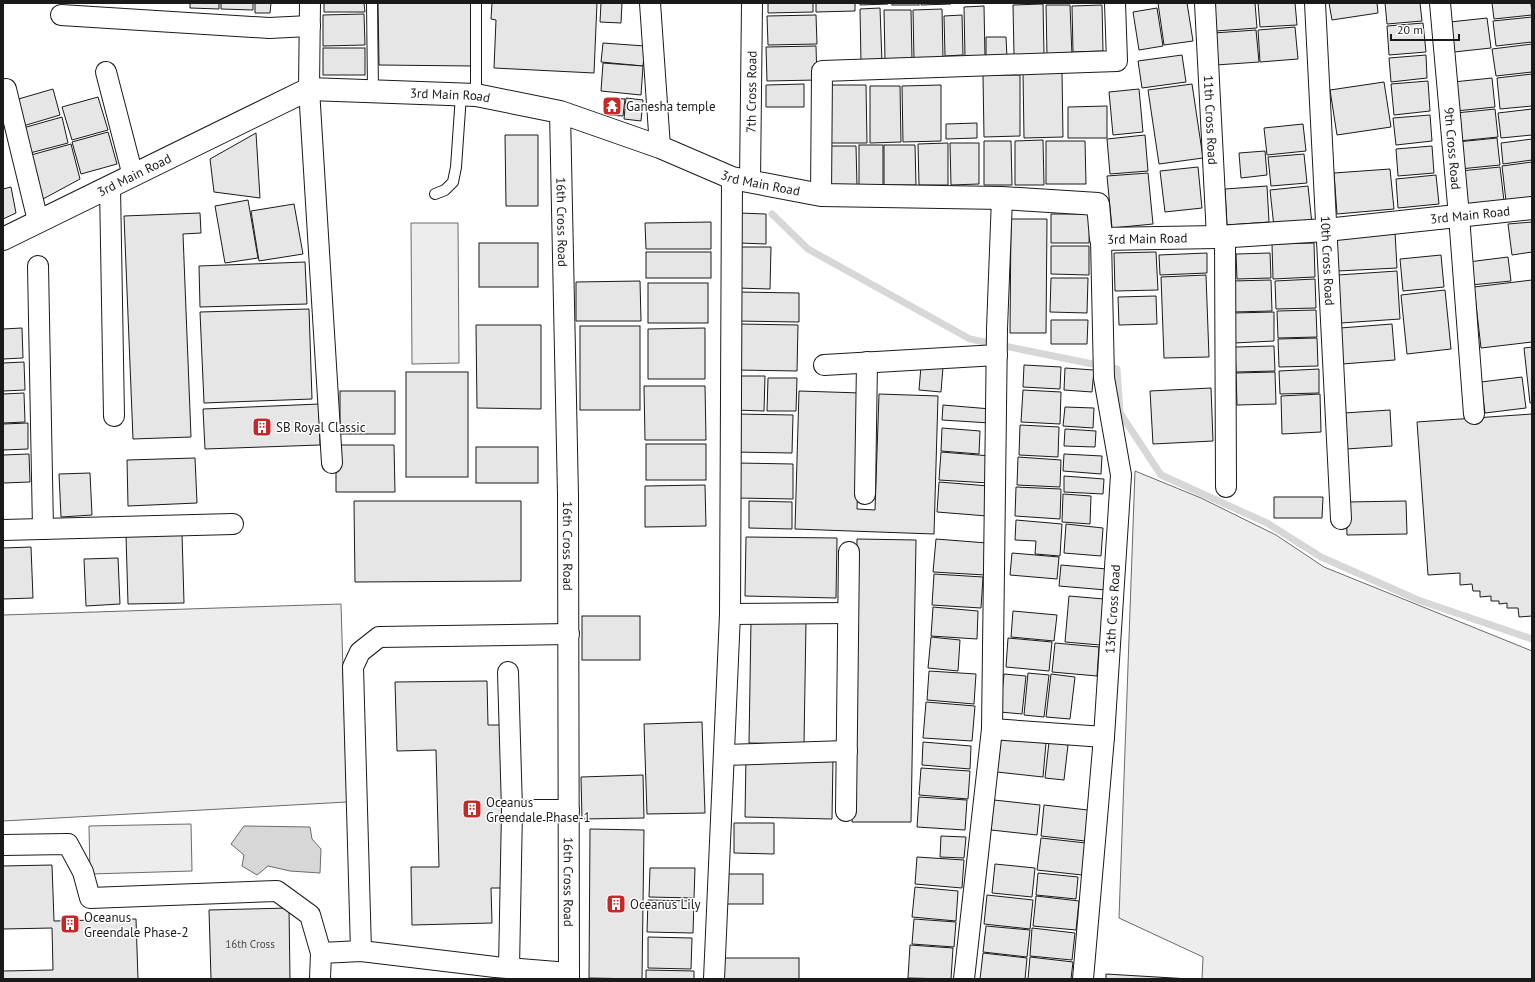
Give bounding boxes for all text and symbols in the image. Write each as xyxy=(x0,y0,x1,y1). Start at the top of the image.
scale bar xyxy=(1391,16,1459,42)
text: 20 m xyxy=(1397,22,1423,37)
street label: 7th Cross Road xyxy=(742,51,760,133)
street label: 11th Cross Road xyxy=(1200,75,1222,165)
street label: 3rd Main Road xyxy=(410,84,492,106)
temple icon: Ganesha temple xyxy=(601,95,623,117)
place label: Ganesha temple xyxy=(626,98,715,115)
street label: 9th Cross Road xyxy=(1441,106,1465,190)
street label: 3rd Main Road xyxy=(94,149,174,200)
street label: 3rd Main Road xyxy=(718,166,802,199)
street label: 16th Cross Road xyxy=(553,177,572,267)
street label: 3rd Main Road xyxy=(1429,202,1511,227)
street label: 10th Cross Road xyxy=(1317,215,1339,306)
street label: 3rd Main Road xyxy=(1107,229,1187,247)
building icon: SB Royal Classic xyxy=(251,416,273,438)
place label: SB Royal Classic xyxy=(276,419,366,436)
street label: 16th Cross Road xyxy=(560,501,577,591)
street label: 13th Cross Road xyxy=(1101,564,1124,655)
place label: Oceanus Greendale Phase-1 xyxy=(486,794,591,826)
building icon: Oceanus Greendale Phase-1 xyxy=(461,798,483,820)
street label: 16th Cross Road xyxy=(560,837,577,927)
building icon: Oceanus Lily xyxy=(605,893,627,915)
place label: Oceanus Lily xyxy=(630,896,701,913)
place label: Oceanus Greendale Phase-2 xyxy=(84,909,189,941)
building icon: Oceanus Greendale Phase-2 xyxy=(59,913,81,935)
house number: 16th Cross xyxy=(225,937,275,951)

